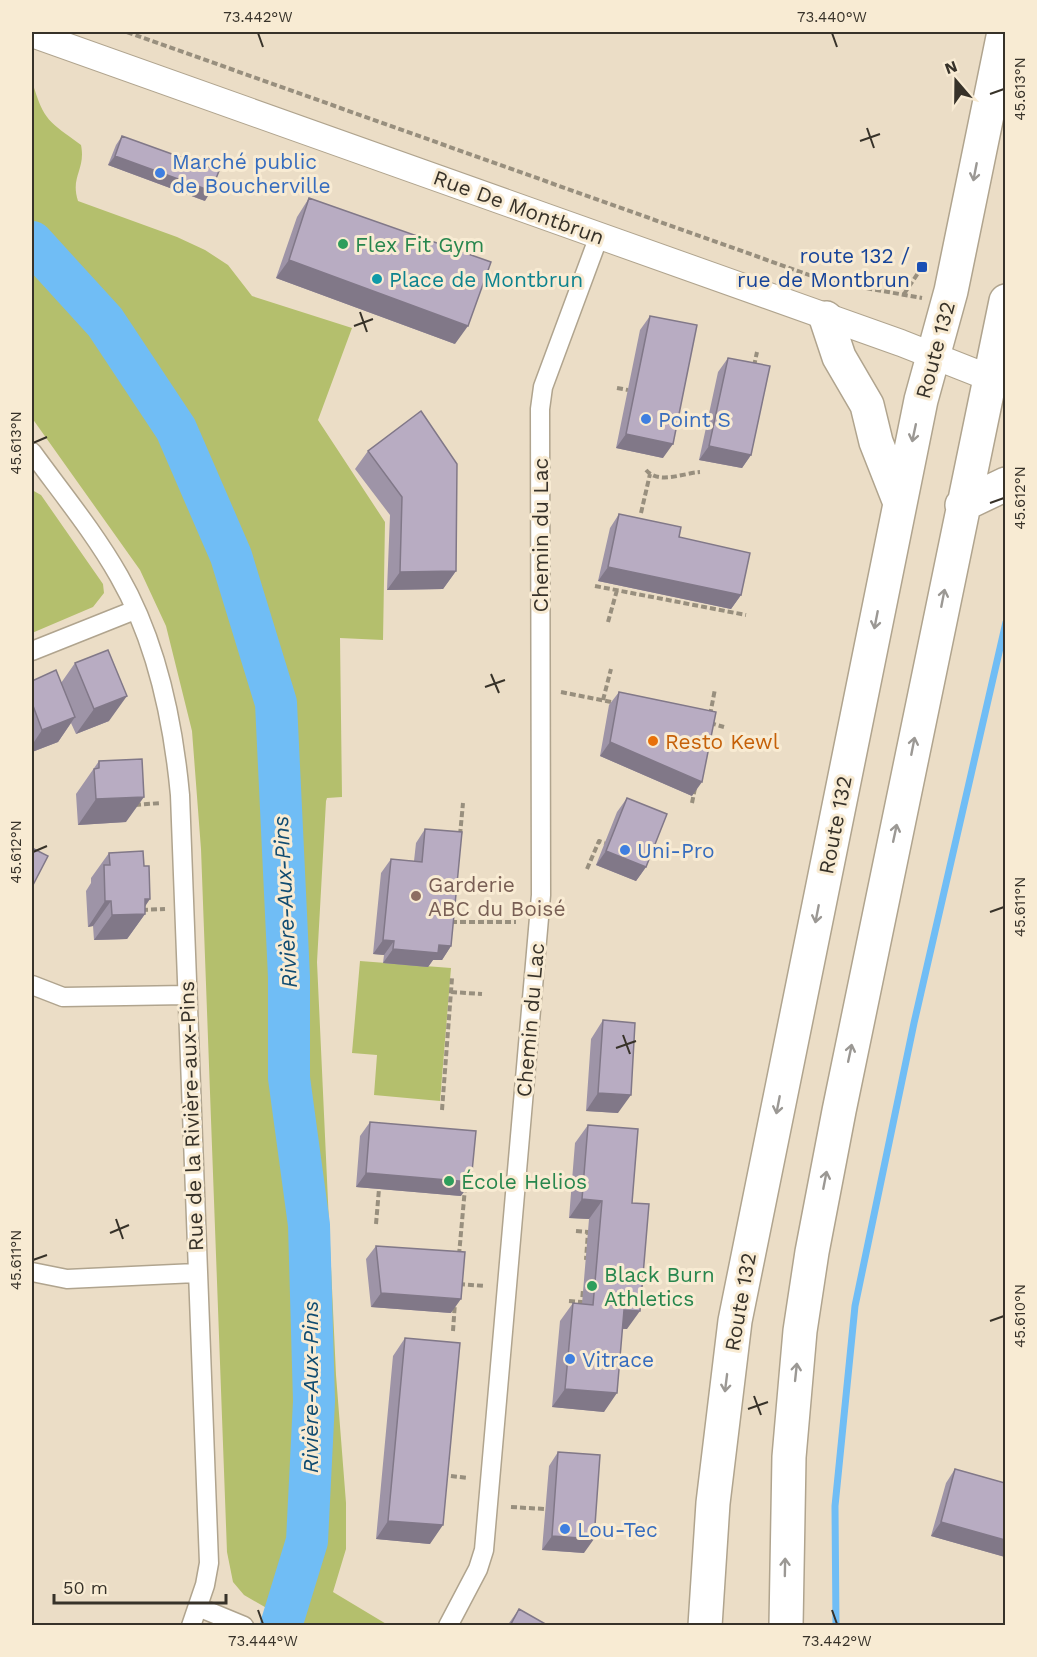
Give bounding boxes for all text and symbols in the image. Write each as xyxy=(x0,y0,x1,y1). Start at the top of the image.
text: 73.442°W xyxy=(223,8,293,26)
text: 73.440°W xyxy=(797,8,867,26)
north arrow xyxy=(926,51,986,111)
text: N xyxy=(942,56,960,78)
text: 45.613°N xyxy=(1011,57,1029,121)
place label: Marché public de Boucherville xyxy=(172,149,331,198)
one-way arrow xyxy=(969,162,980,182)
street label: Rue De Montbrun xyxy=(430,164,608,250)
marker: Marché public de Boucherville xyxy=(153,166,167,180)
place label: Flex Fit Gym xyxy=(355,232,484,257)
marker: Flex Fit Gym xyxy=(336,237,350,251)
place label: route 132 / rue de Montbrun xyxy=(737,243,910,292)
marker: route 132 / rue de Montbrun xyxy=(915,260,929,274)
place label: Place de Montbrun xyxy=(389,267,583,292)
marker: Place de Montbrun xyxy=(370,272,384,286)
street label: Route 132 xyxy=(910,299,960,401)
place label: Point S xyxy=(658,407,731,432)
text: 45.613°N xyxy=(7,411,25,475)
marker: Point S xyxy=(639,412,653,426)
one-way arrow xyxy=(908,423,919,442)
street label: Chemin du Lac xyxy=(528,458,553,612)
text: 45.612°N xyxy=(1011,466,1029,530)
one-way arrow xyxy=(938,589,949,609)
one-way arrow xyxy=(870,610,881,629)
place label: Resto Kewl xyxy=(665,729,780,754)
marker: Resto Kewl xyxy=(646,734,660,748)
one-way arrow xyxy=(908,737,919,756)
street label: Route 132 xyxy=(813,774,857,876)
water label: Rivière-Aux-Pins xyxy=(268,815,302,989)
text: 45.612°N xyxy=(7,820,25,884)
one-way arrow xyxy=(890,823,902,842)
place label: Uni-Pro xyxy=(637,838,715,863)
marker: Uni-Pro xyxy=(618,843,632,857)
place label: Garderie ABC du Boisé xyxy=(428,872,566,921)
text: 45.611°N xyxy=(1011,877,1029,937)
marker: Garderie ABC du Boisé xyxy=(409,889,423,903)
one-way arrow xyxy=(811,904,822,924)
street label: Chemin du Lac xyxy=(511,942,549,1098)
street label: Rue de la Rivière-aux-Pins xyxy=(174,980,208,1252)
one-way arrow xyxy=(845,1044,856,1064)
one-way arrow xyxy=(772,1095,783,1115)
place label: École Helios xyxy=(461,1169,587,1194)
one-way arrow xyxy=(820,1170,831,1190)
marker: École Helios xyxy=(442,1174,456,1188)
text: 45.611°N xyxy=(7,1230,25,1290)
street label: Route 132 xyxy=(719,1251,761,1353)
place label: Black Burn Athletics xyxy=(604,1262,715,1311)
marker: Black Burn Athletics xyxy=(585,1279,599,1293)
text: 45.610°N xyxy=(1011,1284,1029,1348)
water label: Rivière-Aux-Pins xyxy=(298,1301,323,1473)
place label: Vitrace xyxy=(582,1347,654,1372)
marker: Vitrace xyxy=(563,1352,577,1366)
one-way arrow xyxy=(791,1363,802,1383)
one-way arrow xyxy=(721,1373,732,1392)
place label: Lou-Tec xyxy=(577,1517,658,1542)
marker: Lou-Tec xyxy=(558,1522,572,1536)
one-way arrow xyxy=(779,1558,791,1578)
scale bar xyxy=(54,1567,226,1605)
text: 50 m xyxy=(63,1577,108,1598)
text: 73.444°W xyxy=(228,1632,298,1650)
text: 73.442°W xyxy=(802,1632,872,1650)

